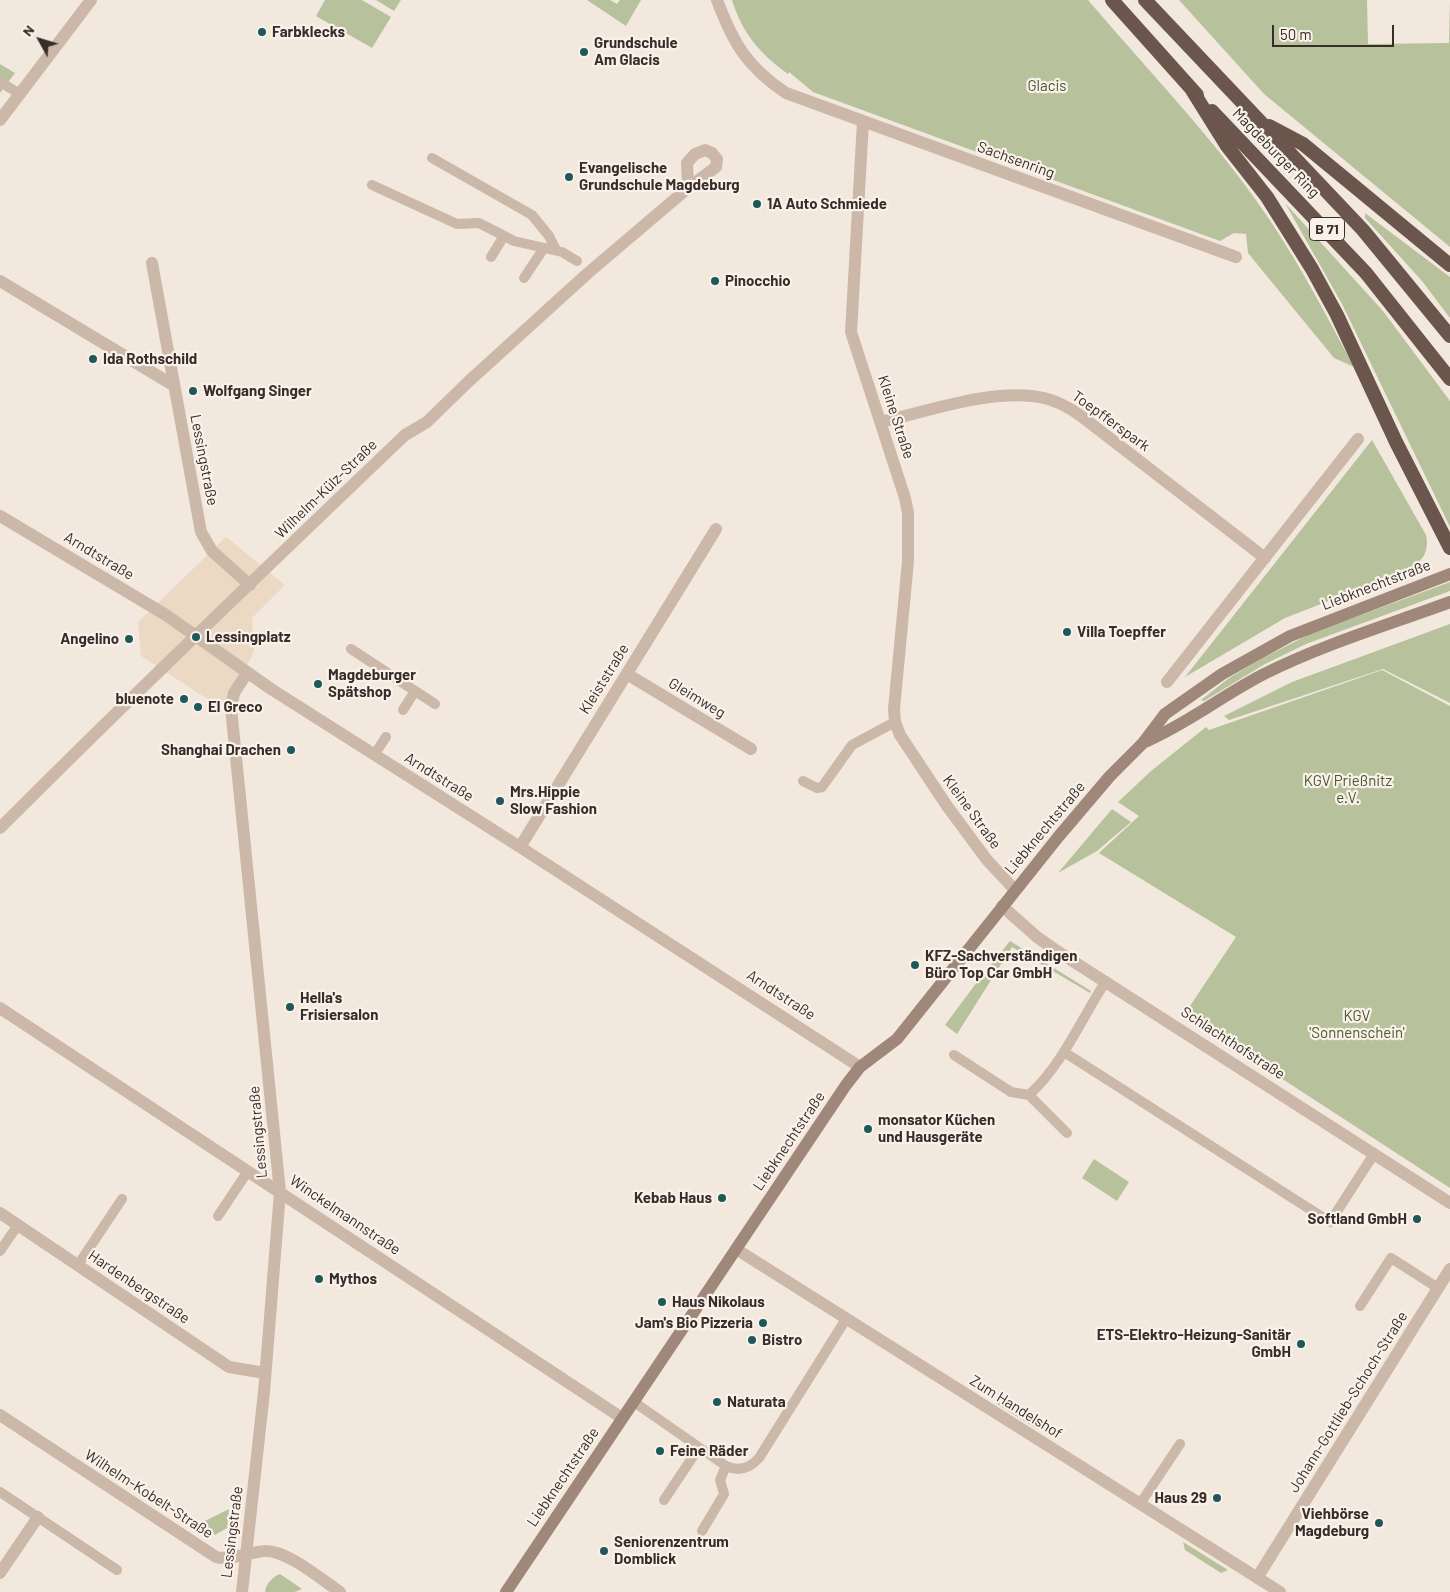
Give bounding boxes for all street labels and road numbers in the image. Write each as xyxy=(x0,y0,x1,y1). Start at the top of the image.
street label: Magdeburger Ring xyxy=(1229,104,1323,202)
street label: Sachsenring xyxy=(975,138,1057,182)
road number: B 71 xyxy=(1310,218,1344,240)
street label: Kleine Straße xyxy=(874,373,918,461)
street label: Toepfferspark xyxy=(1069,387,1153,455)
street label: Lessingstraße xyxy=(186,413,222,507)
street label: Wilhelm-Külz-Straße xyxy=(271,436,381,542)
street label: Arndtstraße xyxy=(61,528,137,584)
street label: Liebknechtstraße xyxy=(1319,556,1433,614)
street label: Kleiststraße xyxy=(575,641,633,717)
street label: Gleimweg xyxy=(665,674,729,722)
street label: Arndtstraße xyxy=(401,749,477,805)
street label: Kleine Straße xyxy=(939,771,1005,853)
street label: Liebknechtstraße xyxy=(1001,778,1089,878)
street label: Arndtstraße xyxy=(743,966,819,1024)
street label: Schlachthofstraße xyxy=(1178,1003,1288,1083)
street label: Lessingstraße xyxy=(245,1085,271,1179)
street label: Liebknechtstraße xyxy=(749,1088,829,1194)
street label: Winckelmannstraße xyxy=(286,1171,404,1259)
street label: Hardenbergstraße xyxy=(85,1246,193,1328)
street label: Johann-Gottlieb-Schoch-Straße xyxy=(1285,1308,1411,1496)
street label: Zum Handelshof xyxy=(967,1371,1065,1443)
street label: Liebknechtstraße xyxy=(523,1424,603,1530)
street label: Wilhelm-Kobelt-Straße xyxy=(81,1446,217,1542)
street label: Lessingstraße xyxy=(217,1485,247,1579)

